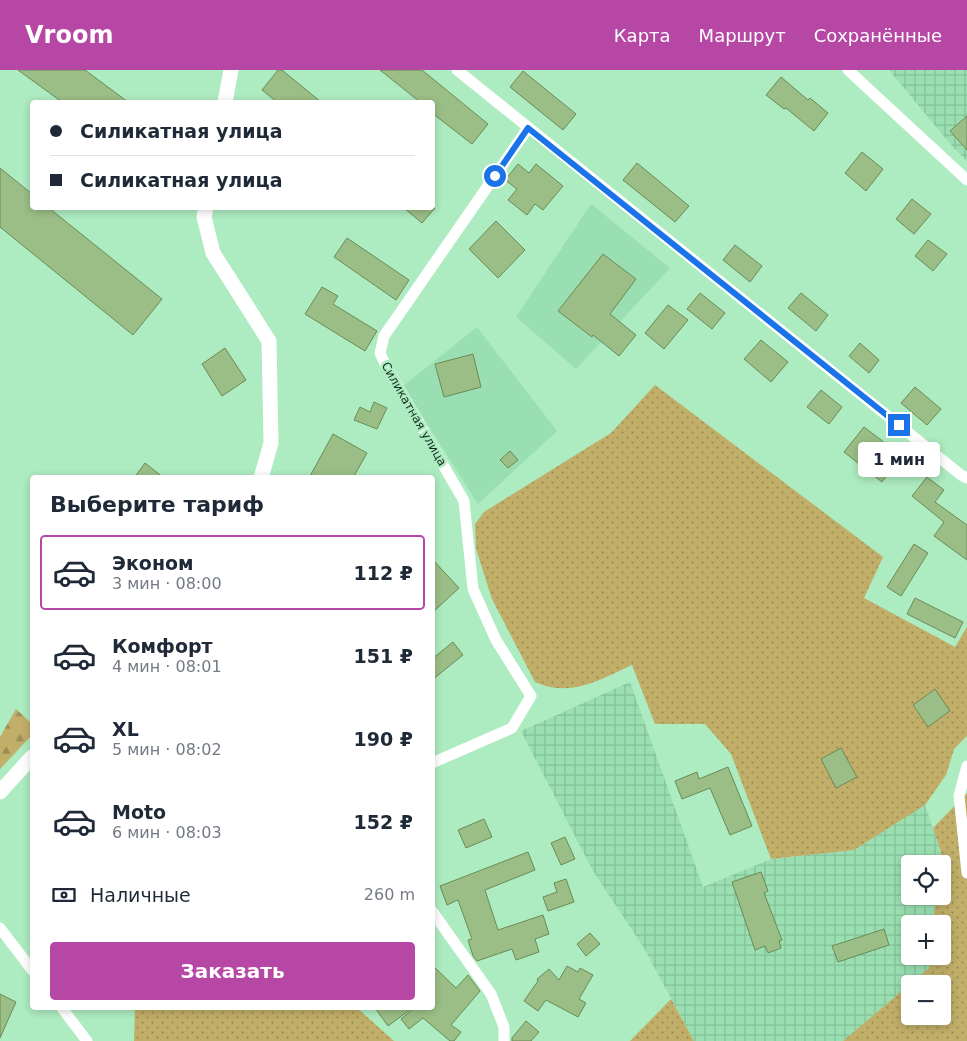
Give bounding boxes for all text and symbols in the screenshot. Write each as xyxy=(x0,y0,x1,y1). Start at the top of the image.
text: Vroom xyxy=(25,21,113,49)
text: Карта xyxy=(614,25,671,46)
text: Маршрут xyxy=(699,25,786,46)
text: Сохранённые xyxy=(814,25,942,46)
text: Силикатная улица xyxy=(80,120,283,142)
route start xyxy=(484,165,506,187)
text: Силикатная улица xyxy=(80,169,283,191)
street label: Силикатная улица xyxy=(379,360,449,468)
route end xyxy=(888,414,910,436)
callout: 1 мин xyxy=(858,442,940,478)
text: 1 мин xyxy=(873,450,925,469)
text: Выберите тариф xyxy=(50,492,264,517)
icon: car xyxy=(52,550,97,595)
text: Эконом xyxy=(112,552,194,574)
text: 112 ₽ xyxy=(354,562,413,584)
text: 3 мин · 08:00 xyxy=(112,574,222,593)
icon: car xyxy=(52,633,97,678)
text: Комфорт xyxy=(112,635,213,657)
text: 151 ₽ xyxy=(354,645,413,667)
text: 4 мин · 08:01 xyxy=(112,657,222,676)
icon: car xyxy=(52,716,97,761)
text: XL xyxy=(112,718,139,740)
text: 190 ₽ xyxy=(354,728,413,750)
text: 5 мин · 08:02 xyxy=(112,740,222,759)
icon: car xyxy=(52,799,97,844)
text: Moto xyxy=(112,801,166,823)
text: 152 ₽ xyxy=(354,811,413,833)
text: 6 мин · 08:03 xyxy=(112,823,222,842)
map controls xyxy=(901,855,951,1025)
button: locate xyxy=(901,855,951,905)
icon: cash xyxy=(50,881,78,909)
text: Наличные xyxy=(90,884,191,906)
text: 260 m xyxy=(364,885,415,904)
button: + xyxy=(901,915,951,965)
button: Заказать xyxy=(50,942,415,1000)
button: − xyxy=(901,975,951,1025)

